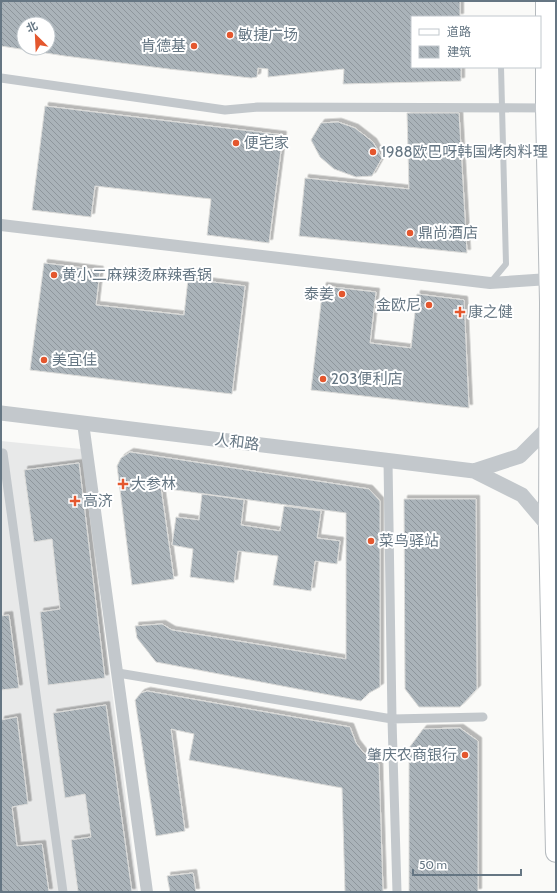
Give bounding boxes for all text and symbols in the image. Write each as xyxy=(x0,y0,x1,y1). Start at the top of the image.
north arrow xyxy=(16,16,56,56)
legend xyxy=(411,16,541,68)
text: 北 xyxy=(24,18,40,35)
text: 道路 xyxy=(447,24,471,39)
place label: 敏捷广场 xyxy=(238,26,298,44)
marker: 敏捷广场 xyxy=(225,30,235,40)
place label: 肯德基 xyxy=(141,37,186,55)
marker: 肯德基 xyxy=(189,41,199,51)
text: 建筑 xyxy=(447,44,471,59)
place label: 便宅家 xyxy=(244,134,289,152)
marker: 便宅家 xyxy=(231,138,241,148)
place label: 1988欧巴呀韩国烤肉料理 xyxy=(381,143,548,161)
marker: 1988欧巴呀韩国烤肉料理 xyxy=(368,147,378,157)
place label: 鼎尚酒店 xyxy=(418,224,478,242)
marker: 鼎尚酒店 xyxy=(405,228,415,238)
place label: 黄小二麻辣烫麻辣香锅 xyxy=(62,266,212,284)
marker: 黄小二麻辣烫麻辣香锅 xyxy=(49,270,59,280)
place label: 泰姜 xyxy=(304,285,334,303)
marker: 泰姜 xyxy=(337,289,347,299)
place label: 金欧尼 xyxy=(376,296,421,314)
marker: 金欧尼 xyxy=(424,300,434,310)
place label: 康之健 xyxy=(468,303,513,321)
marker: 康之健 xyxy=(455,307,465,317)
place label: 美宜佳 xyxy=(52,351,97,369)
marker: 美宜佳 xyxy=(39,355,49,365)
place label: 203便利店 xyxy=(331,370,402,388)
marker: 203便利店 xyxy=(318,374,328,384)
street label: 人和路 xyxy=(214,430,260,454)
place label: 大参林 xyxy=(131,475,176,493)
marker: 大参林 xyxy=(118,479,128,489)
place label: 高济 xyxy=(83,492,113,510)
marker: 高济 xyxy=(70,496,80,506)
place label: 菜鸟驿站 xyxy=(379,532,439,550)
marker: 菜鸟驿站 xyxy=(366,536,376,546)
place label: 肇庆农商银行 xyxy=(367,746,457,764)
marker: 肇庆农商银行 xyxy=(460,750,470,760)
scale bar xyxy=(413,851,521,877)
text: 50 m xyxy=(419,857,447,872)

